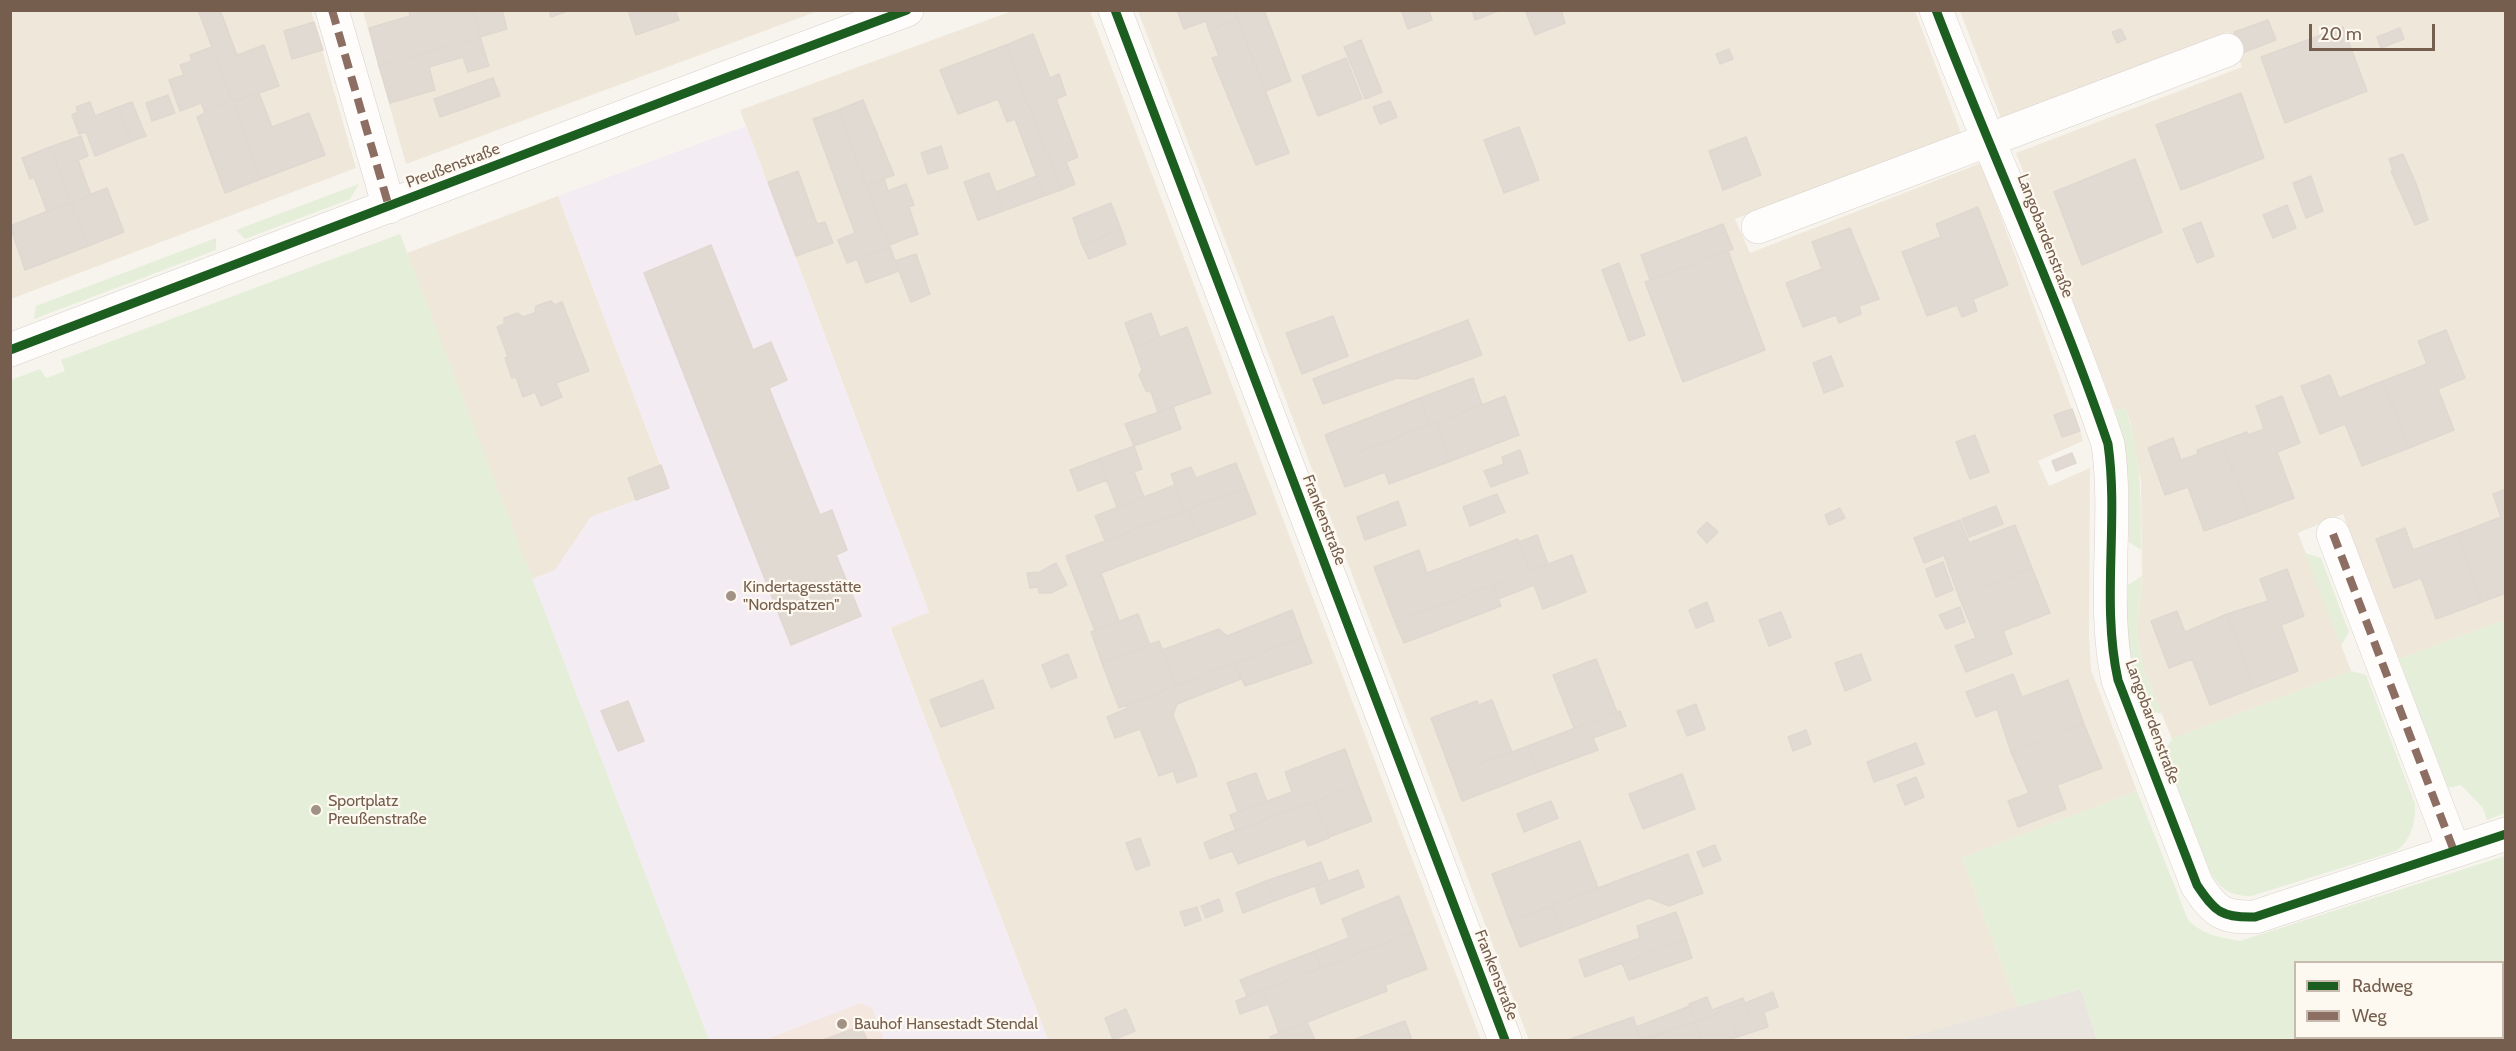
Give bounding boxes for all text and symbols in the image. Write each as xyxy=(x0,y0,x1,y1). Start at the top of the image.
scale bar xyxy=(2312,12,2438,50)
text: 20 m xyxy=(2320,23,2362,45)
street label: Preußenstraße xyxy=(403,139,503,193)
street label: Langobardenstraße xyxy=(2013,171,2077,301)
street label: Frankenstraße xyxy=(1298,472,1350,568)
place label: Kindertagesstätte "Nordspatzen" xyxy=(743,577,861,615)
marker: Kindertagesstätte "Nordspatzen" xyxy=(724,589,738,603)
street label: Langobardenstraße xyxy=(2121,657,2183,787)
place label: Sportplatz Preußenstraße xyxy=(328,791,427,829)
marker: Sportplatz Preußenstraße xyxy=(309,803,323,817)
street label: Frankenstraße xyxy=(1470,927,1522,1023)
legend xyxy=(2294,961,2504,1039)
text: Radweg xyxy=(2352,975,2413,997)
text: Weg xyxy=(2352,1005,2387,1027)
place label: Bauhof Hansestadt Stendal xyxy=(854,1014,1038,1034)
marker: Bauhof Hansestadt Stendal xyxy=(835,1017,849,1031)

